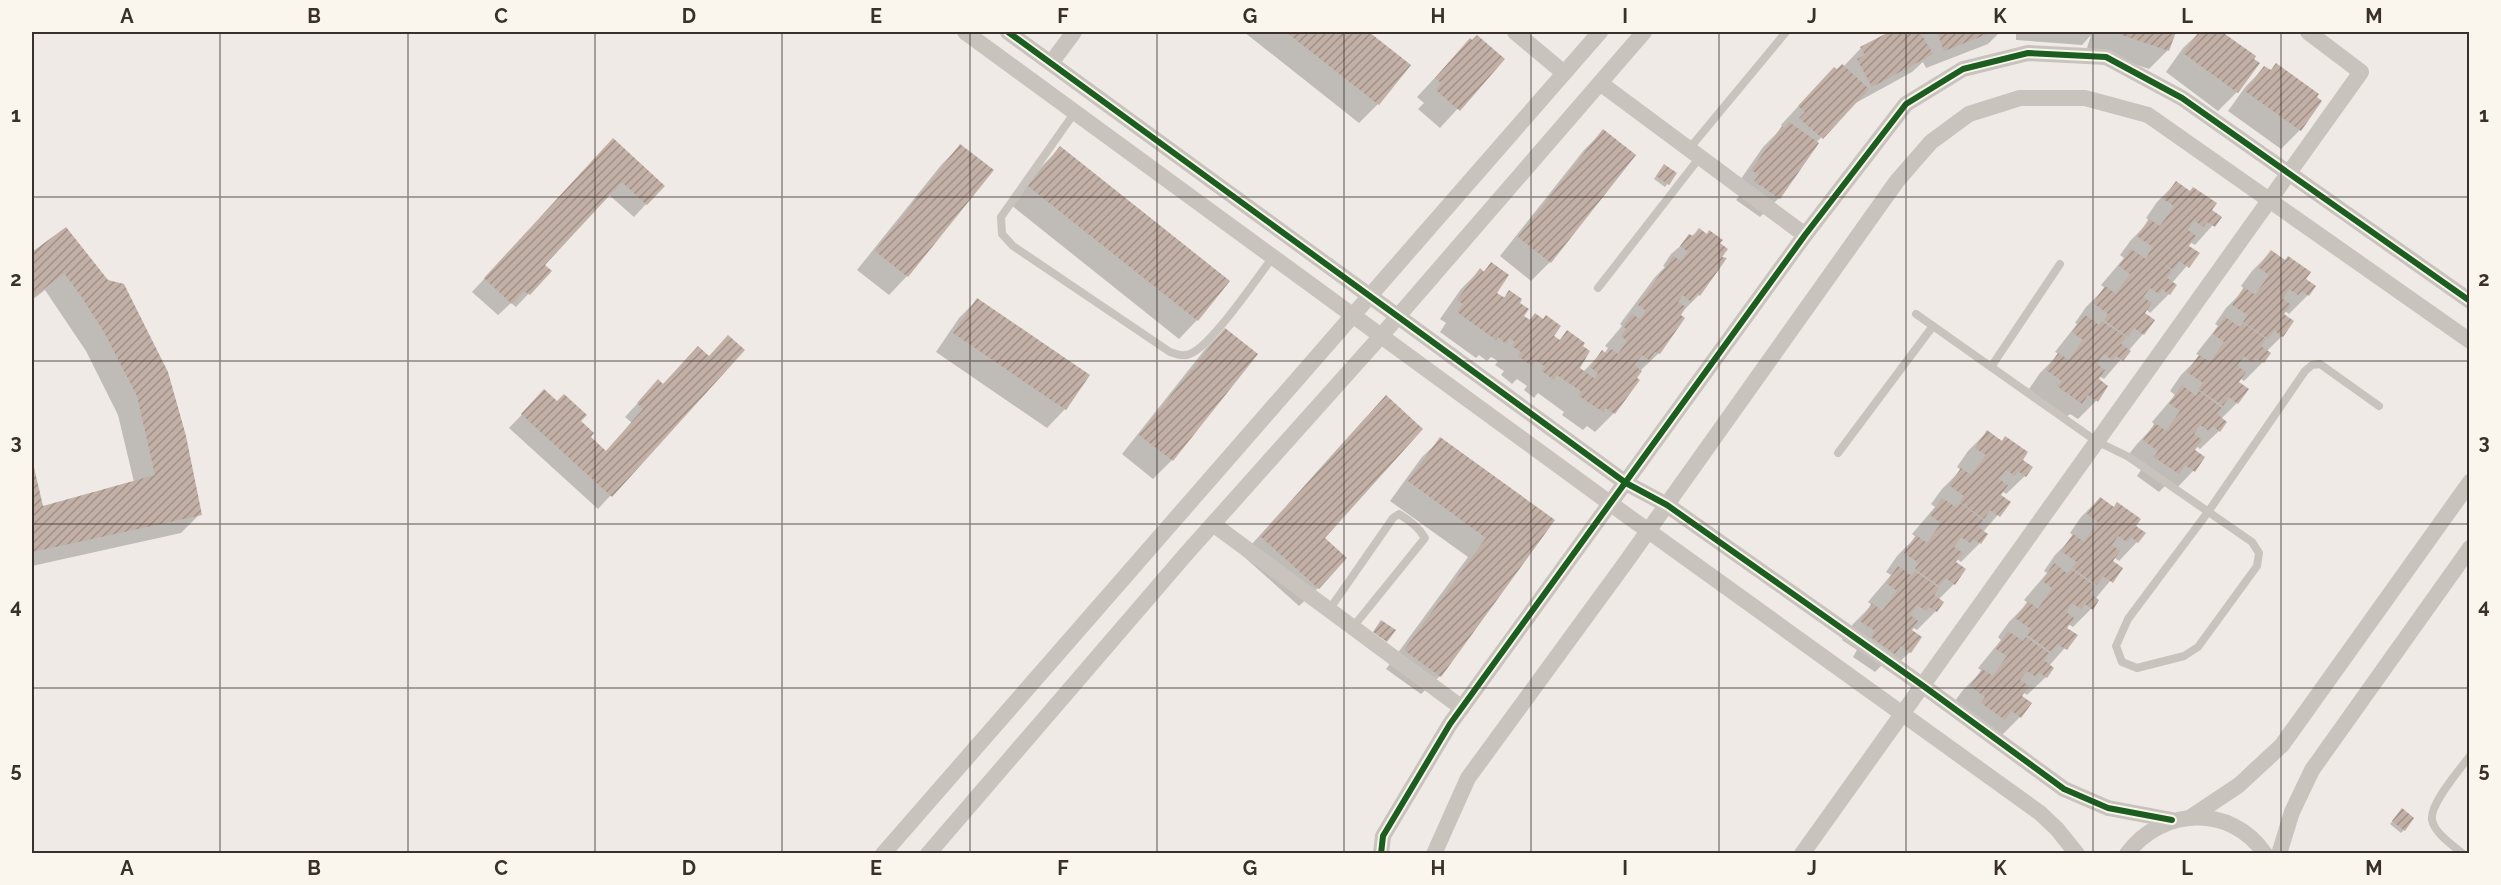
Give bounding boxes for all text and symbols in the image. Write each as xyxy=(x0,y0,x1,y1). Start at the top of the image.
text: A xyxy=(120,4,134,28)
text: B xyxy=(307,4,321,28)
text: C xyxy=(494,4,508,28)
text: D xyxy=(682,4,696,28)
text: E xyxy=(870,4,882,28)
text: F xyxy=(1057,4,1069,28)
text: G xyxy=(1243,4,1257,28)
text: H xyxy=(1431,4,1445,28)
text: I xyxy=(1622,4,1628,28)
text: J xyxy=(1807,4,1817,28)
text: K xyxy=(1993,4,2007,28)
text: L xyxy=(2181,4,2193,28)
text: M xyxy=(2365,4,2383,28)
text: 1 xyxy=(11,103,21,127)
text: 1 xyxy=(2479,103,2489,127)
text: 2 xyxy=(10,267,22,291)
text: 2 xyxy=(2478,267,2490,291)
text: 3 xyxy=(10,430,22,454)
text: 3 xyxy=(2478,430,2490,454)
text: 4 xyxy=(10,594,22,618)
text: 4 xyxy=(2478,594,2490,618)
text: 5 xyxy=(10,758,22,782)
text: 5 xyxy=(2478,758,2490,782)
text: A xyxy=(120,856,134,880)
text: B xyxy=(307,856,321,880)
text: C xyxy=(494,856,508,880)
text: D xyxy=(682,856,696,880)
text: E xyxy=(870,856,882,880)
text: F xyxy=(1057,856,1069,880)
text: G xyxy=(1243,856,1257,880)
text: H xyxy=(1431,856,1445,880)
text: I xyxy=(1622,856,1628,880)
text: J xyxy=(1807,856,1817,880)
text: K xyxy=(1993,856,2007,880)
text: L xyxy=(2181,856,2193,880)
text: M xyxy=(2365,856,2383,880)

